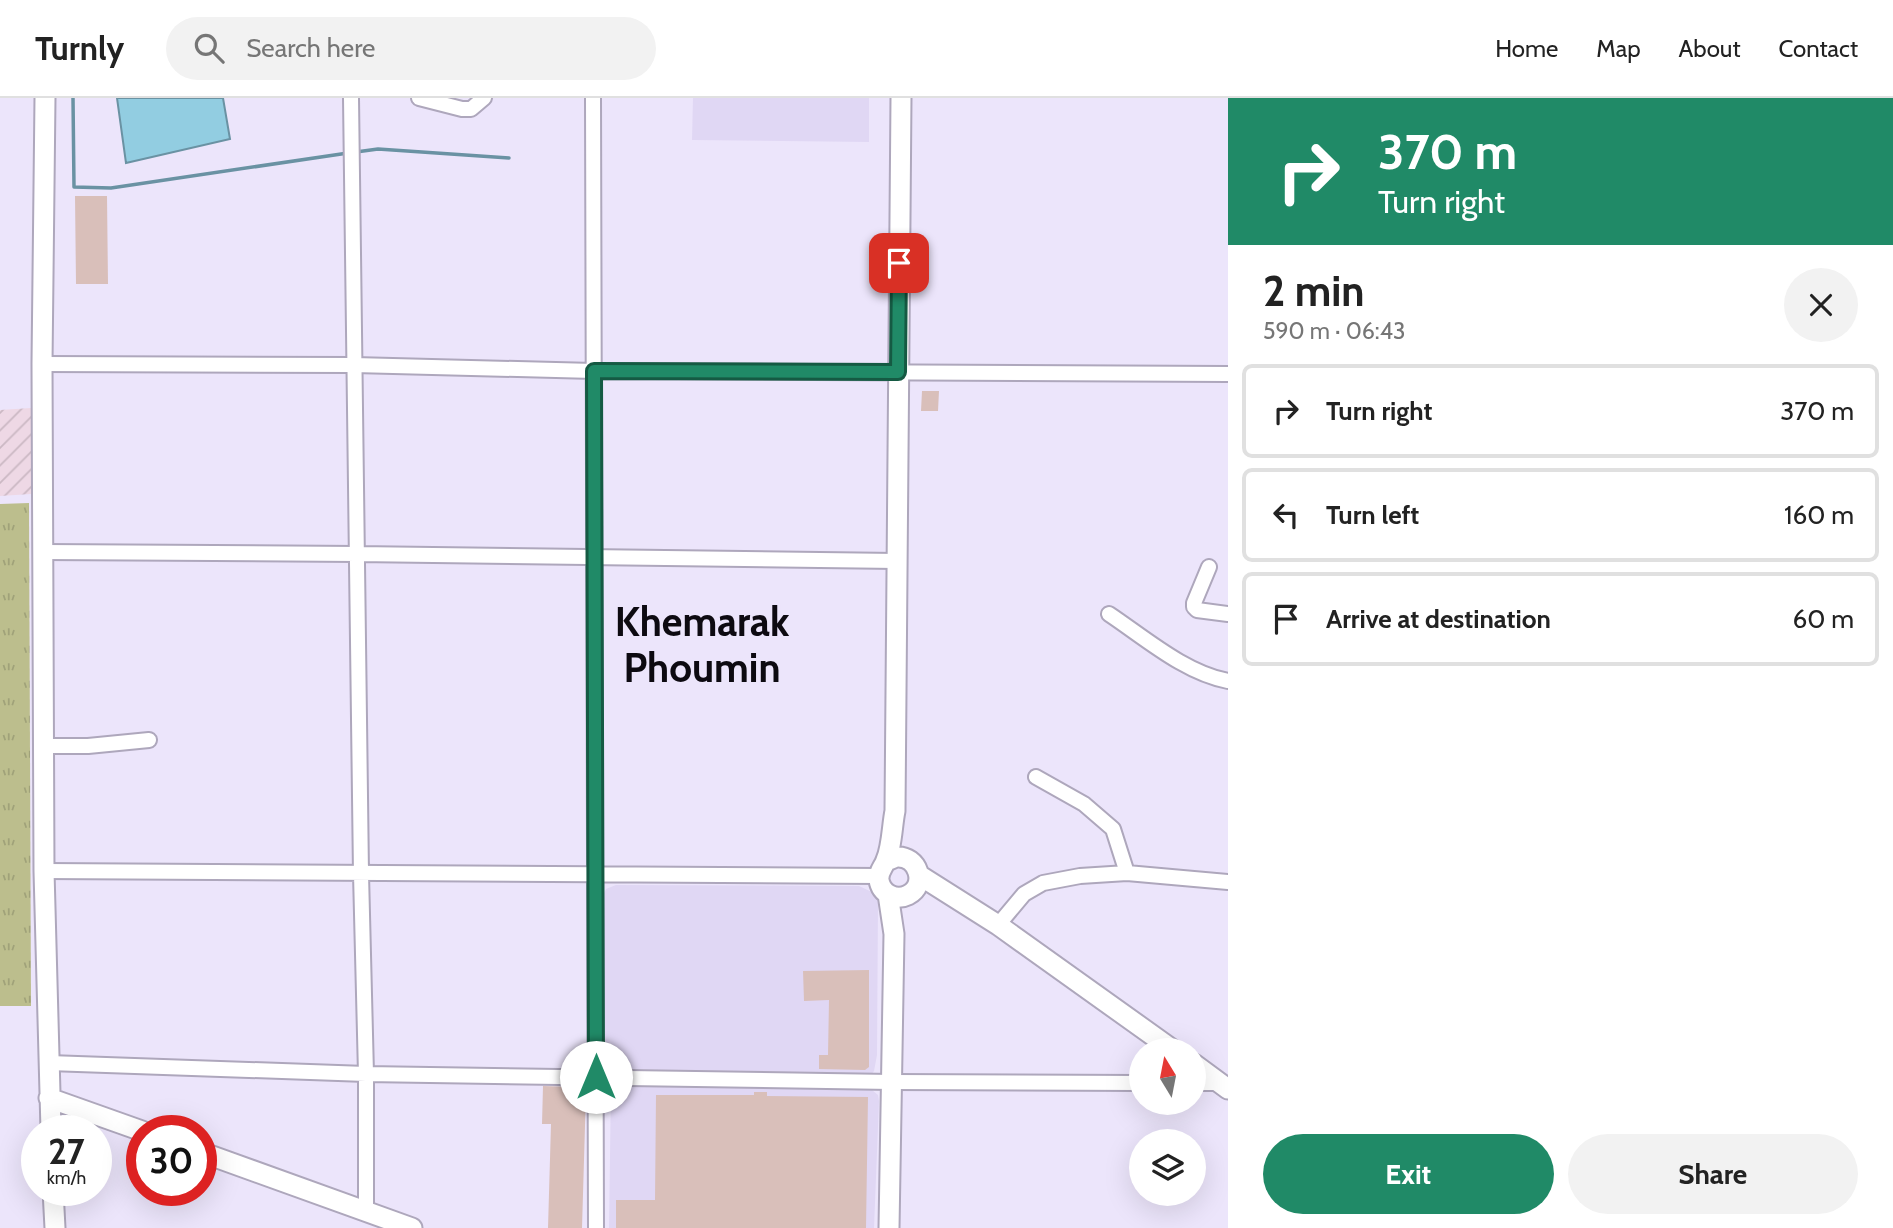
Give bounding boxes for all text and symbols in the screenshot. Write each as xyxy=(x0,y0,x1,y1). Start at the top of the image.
search box xyxy=(166,17,656,80)
text: Turnly xyxy=(35,28,124,68)
icon: search xyxy=(190,29,228,67)
text: Search here xyxy=(246,32,375,64)
text: Home xyxy=(1495,34,1558,63)
text: Map xyxy=(1596,34,1641,63)
text: About xyxy=(1679,34,1741,63)
text: Contact xyxy=(1779,34,1858,63)
text: 370 m xyxy=(1378,122,1517,181)
icon: right xyxy=(1263,126,1354,217)
text: Turn right xyxy=(1378,182,1505,221)
pin xyxy=(869,233,929,293)
icon: arrive xyxy=(880,244,918,282)
text: 2 min xyxy=(1263,265,1364,317)
button: close xyxy=(1784,268,1858,342)
text: 590 m · 06:43 xyxy=(1263,317,1405,345)
icon: right xyxy=(1267,392,1305,430)
text: Turn right xyxy=(1326,395,1432,427)
text: 370 m xyxy=(1780,395,1854,427)
icon: left xyxy=(1267,496,1305,534)
text: Turn left xyxy=(1326,499,1419,531)
text: 160 m xyxy=(1784,499,1854,531)
district label: Khemarak Phoumin xyxy=(615,597,790,692)
icon: arrive xyxy=(1267,600,1305,638)
text: Arrive at destination xyxy=(1326,603,1551,635)
text: 60 m xyxy=(1792,603,1854,635)
north arrow xyxy=(1129,1038,1206,1115)
map controls xyxy=(1129,1038,1206,1206)
position arrow xyxy=(559,1040,633,1114)
speed limit sign: 30 xyxy=(126,1115,217,1206)
button: layers xyxy=(1129,1129,1206,1206)
text: 27 xyxy=(48,1130,85,1173)
button: Exit xyxy=(1263,1134,1554,1214)
button: Share xyxy=(1568,1134,1858,1214)
text: km/h xyxy=(47,1167,86,1189)

